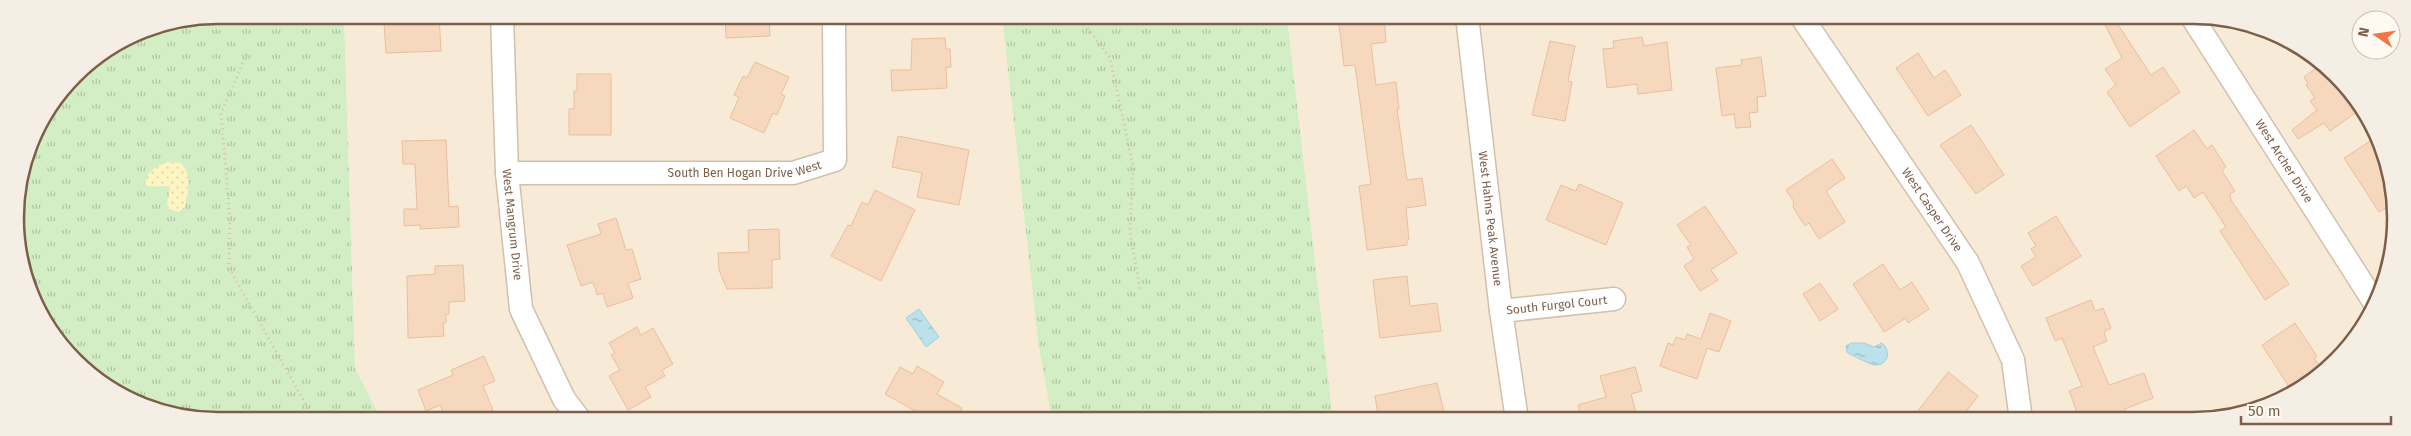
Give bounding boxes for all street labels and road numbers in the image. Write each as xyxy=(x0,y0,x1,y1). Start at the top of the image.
street label: West Archer Drive xyxy=(2252,117,2316,205)
street label: West Hahns Peak Avenue xyxy=(1476,150,1505,287)
street label: South Ben Hogan Drive West xyxy=(668,157,824,180)
street label: West Casper Drive xyxy=(1899,165,1965,254)
street label: West Mangrum Drive xyxy=(500,168,525,281)
street label: South Furgol Court xyxy=(1506,293,1608,317)

